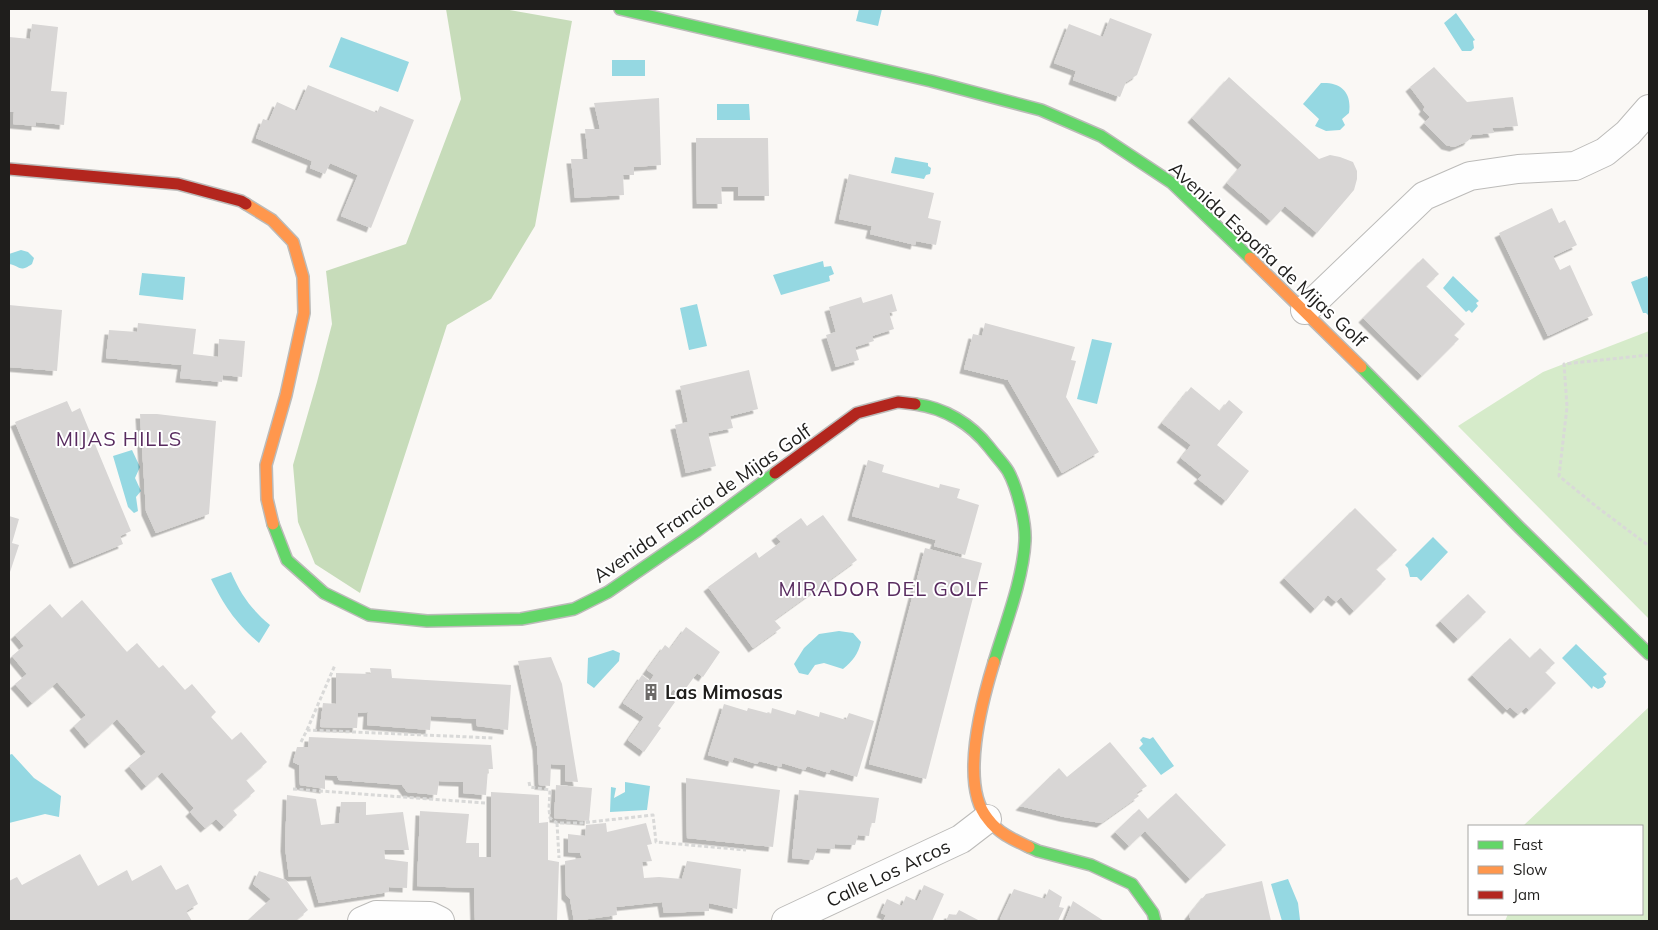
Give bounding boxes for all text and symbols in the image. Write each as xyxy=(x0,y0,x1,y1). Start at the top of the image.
street label: Avenida España de Mijas Golf xyxy=(1164,156,1372,352)
street label: Avenida Francia de Mijas Golf xyxy=(588,418,816,588)
district label: MIJAS HILLS xyxy=(56,426,182,451)
district label: MIRADOR DEL GOLF xyxy=(778,576,990,601)
place label: Las Mimosas xyxy=(665,680,783,704)
building icon: Las Mimosas xyxy=(641,682,661,702)
legend xyxy=(1468,825,1643,915)
street label: Calle Los Arcos xyxy=(822,834,954,912)
text: Fast xyxy=(1513,835,1543,854)
text: Slow xyxy=(1513,860,1547,879)
text: Jam xyxy=(1513,885,1540,904)

